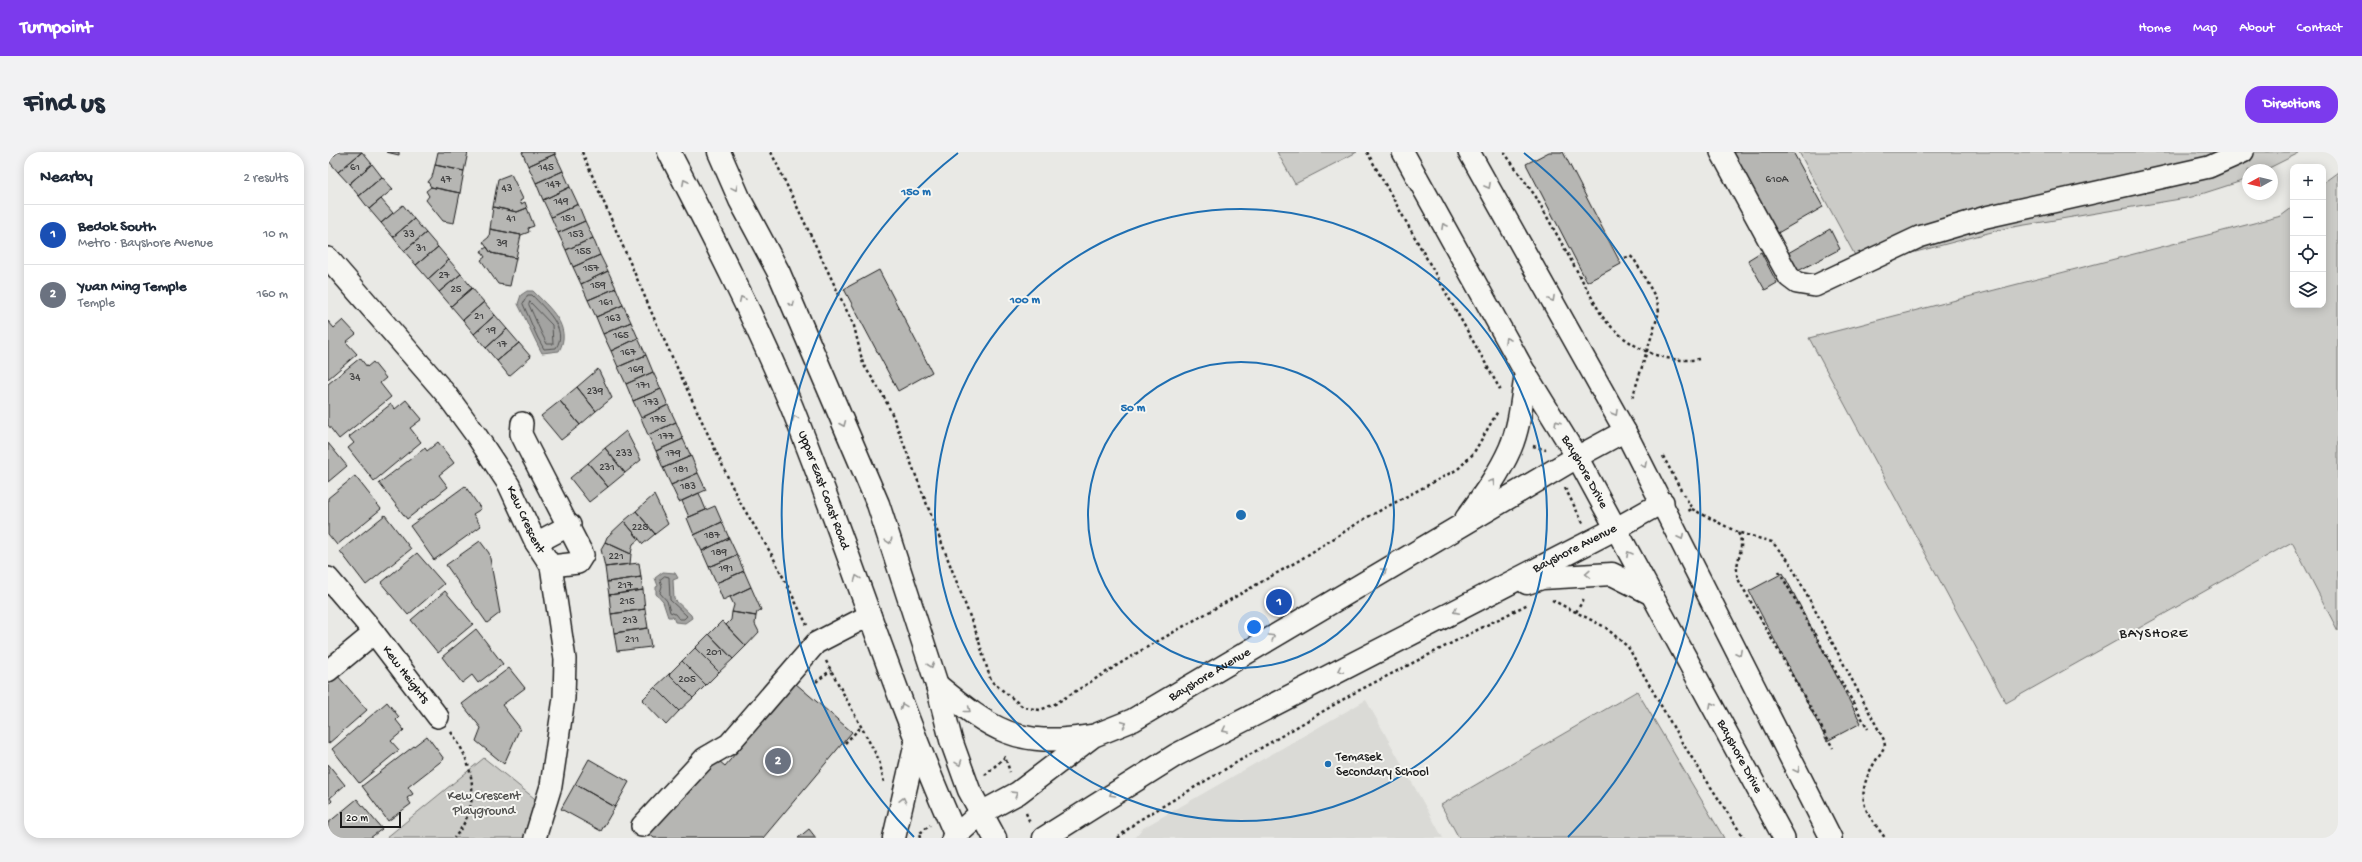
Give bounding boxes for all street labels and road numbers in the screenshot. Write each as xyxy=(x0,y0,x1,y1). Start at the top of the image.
street label: Upper East Coast Road xyxy=(794,428,853,553)
street label: Bayshore Drive xyxy=(1558,432,1611,511)
street label: Kew Crescent xyxy=(503,483,549,557)
street label: Bayshore Avenue xyxy=(1530,521,1620,577)
street label: Kew Heights xyxy=(379,643,433,707)
street label: Bayshore Avenue xyxy=(1165,644,1253,705)
street label: Bayshore Drive xyxy=(1713,716,1766,796)

